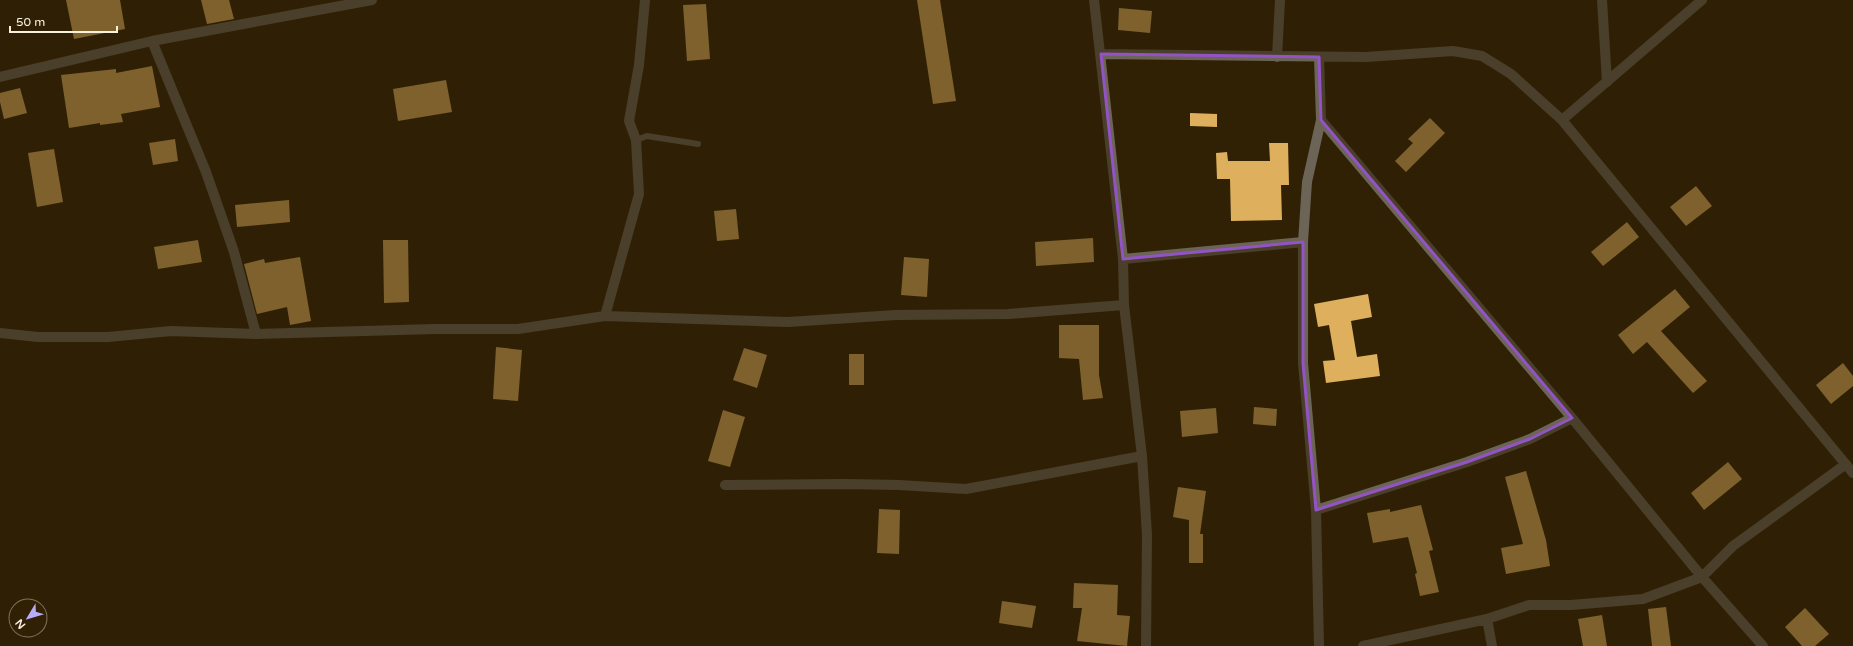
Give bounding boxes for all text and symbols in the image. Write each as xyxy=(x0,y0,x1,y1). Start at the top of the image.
scale bar xyxy=(10,8,117,34)
text: 50 m xyxy=(16,15,45,29)
north arrow xyxy=(8,598,48,638)
text: N xyxy=(13,616,28,631)

